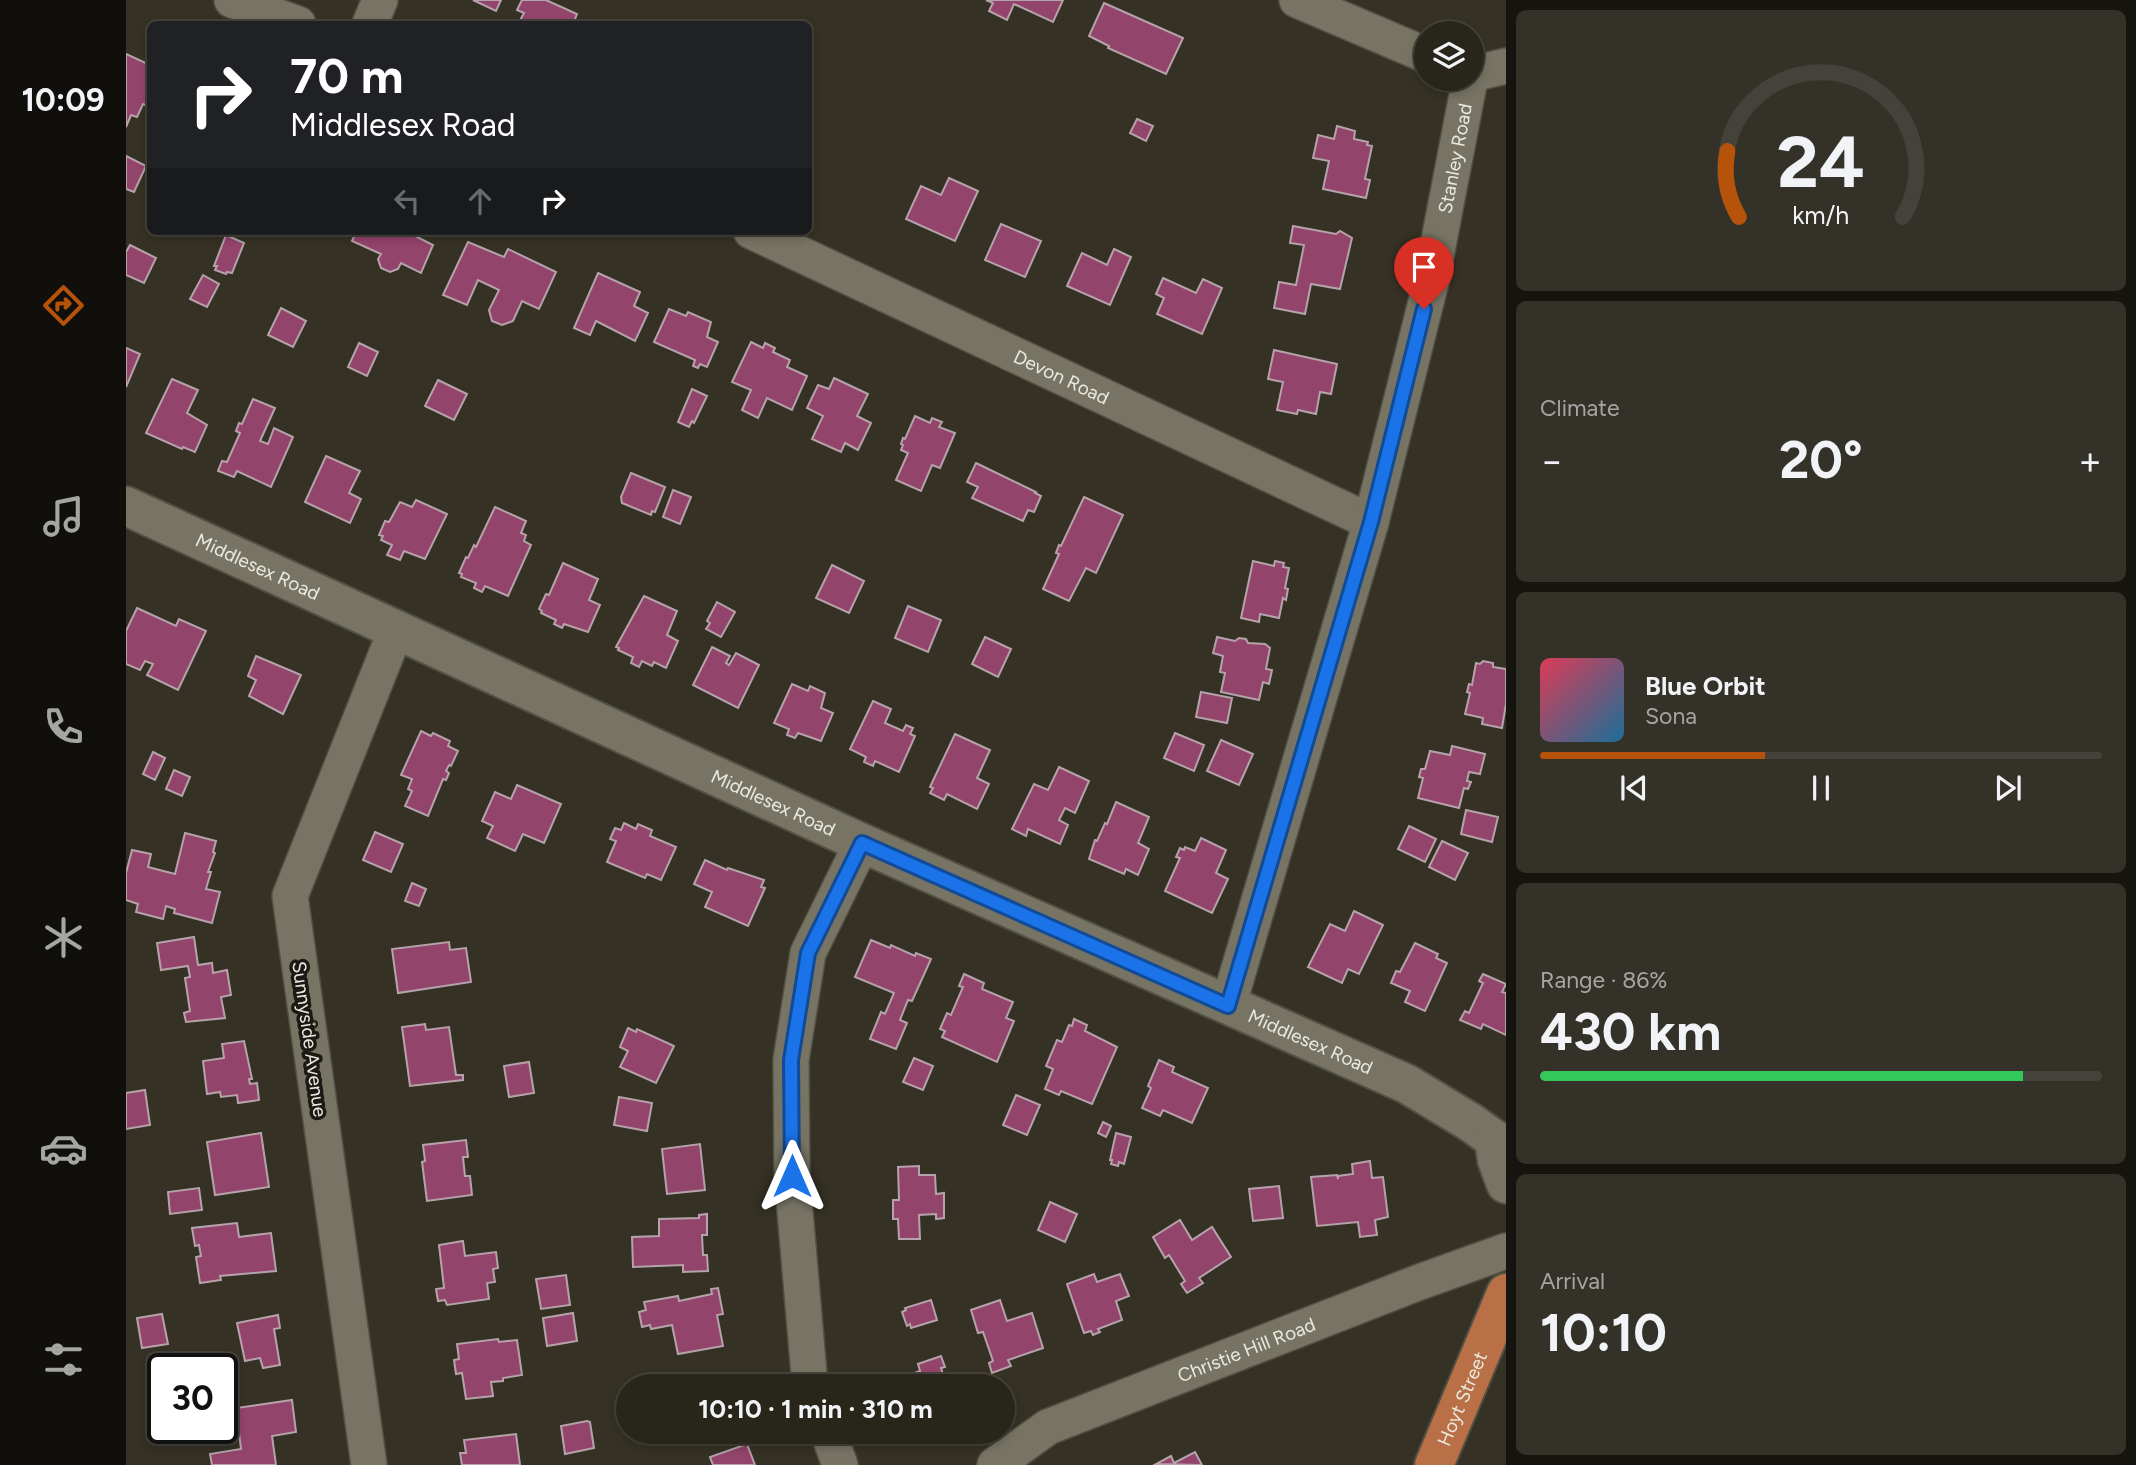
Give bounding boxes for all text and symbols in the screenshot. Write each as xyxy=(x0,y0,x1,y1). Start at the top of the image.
map controls xyxy=(1414,21,1484,91)
button: layers xyxy=(1414,21,1484,91)
text: 70 m xyxy=(290,46,403,105)
icon: right xyxy=(175,49,266,140)
text: 10:09 xyxy=(21,81,105,119)
street label: Stanley Road xyxy=(1433,101,1477,216)
text: Middlesex Road xyxy=(290,106,516,144)
text: 24 xyxy=(1777,118,1865,205)
icon: left xyxy=(388,182,426,220)
icon: ahead xyxy=(461,182,499,220)
icon: right xyxy=(534,182,572,220)
text: km/h xyxy=(1792,199,1850,229)
pin xyxy=(1394,237,1454,309)
icon: arrive xyxy=(1405,248,1443,286)
icon: directions xyxy=(39,281,88,330)
street label: Devon Road xyxy=(1010,345,1113,409)
text: Climate xyxy=(1540,394,1619,422)
text: 20° xyxy=(1779,429,1863,491)
text: − xyxy=(1540,438,1564,484)
text: + xyxy=(2078,438,2102,484)
icon: music xyxy=(39,492,88,541)
street label: Middlesex Road xyxy=(192,528,323,605)
text: Blue Orbit xyxy=(1645,670,1766,702)
icon: phone xyxy=(39,702,88,751)
text: Sona xyxy=(1645,702,1697,730)
street label: Middlesex Road xyxy=(707,765,839,841)
icon: previous xyxy=(1615,769,1653,807)
icon: pause xyxy=(1802,769,1840,807)
icon: next xyxy=(1989,769,2027,807)
icon: climate xyxy=(39,913,88,962)
street label: Sunnyside Avenue xyxy=(287,960,332,1118)
text: Range · 86% xyxy=(1540,966,1667,994)
text: 430 km xyxy=(1540,1001,1721,1063)
street label: Middlesex Road xyxy=(1244,1004,1376,1079)
icon: car xyxy=(39,1124,88,1173)
position arrow xyxy=(755,1139,829,1213)
text: Arrival xyxy=(1540,1267,1605,1295)
text: 10:10 xyxy=(1540,1302,1667,1364)
street label: Christie Hill Road xyxy=(1174,1313,1319,1387)
icon: filters xyxy=(39,1335,88,1384)
street label: Hoyt Street xyxy=(1432,1348,1492,1449)
speed limit sign: 30 xyxy=(147,1353,238,1444)
text: 10:10 · 1 min · 310 m xyxy=(698,1393,933,1425)

